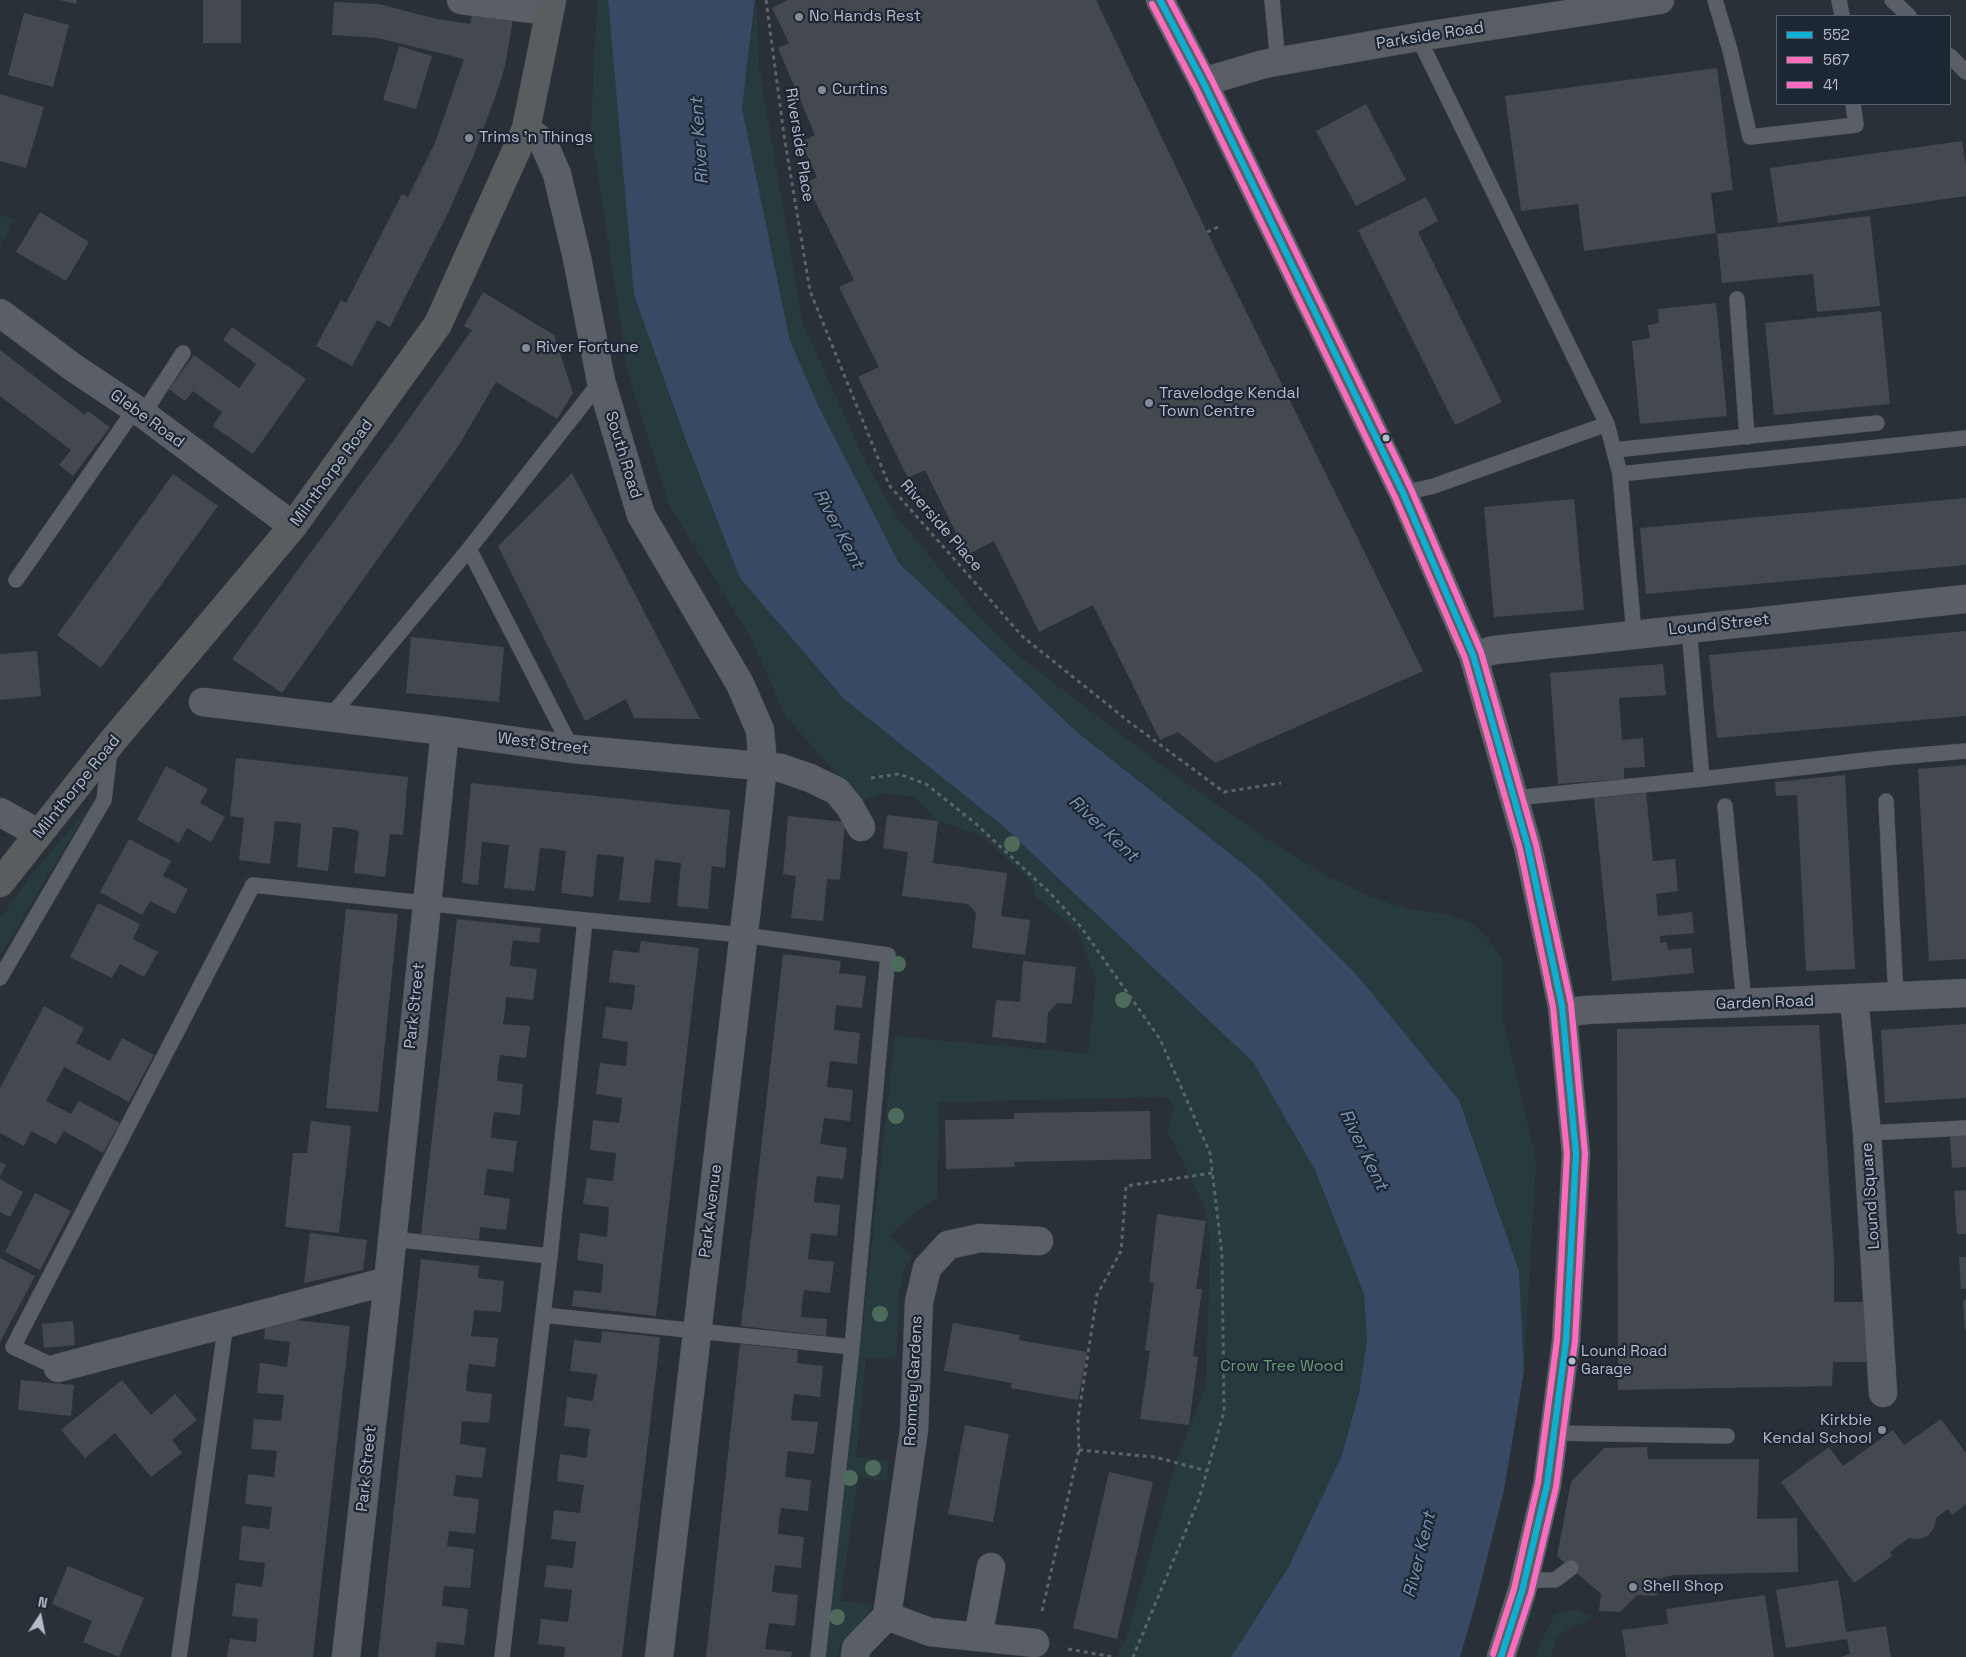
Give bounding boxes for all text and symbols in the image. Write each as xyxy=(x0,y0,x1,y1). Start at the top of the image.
place label: No Hands Rest xyxy=(809,7,921,27)
marker: No Hands Rest xyxy=(793,11,805,23)
legend xyxy=(1776,15,1951,105)
street label: Parkside Road xyxy=(1375,18,1485,54)
text: 552 xyxy=(1823,25,1850,44)
text: 567 xyxy=(1823,50,1849,69)
text: 41 xyxy=(1823,75,1838,94)
place label: Curtins xyxy=(832,80,888,100)
marker: Curtins xyxy=(816,84,828,96)
street label: Riverside Place xyxy=(780,86,818,204)
water label: River Kent xyxy=(686,97,714,185)
place label: Trims 'n Things xyxy=(479,128,593,148)
marker: Trims 'n Things xyxy=(463,132,475,144)
place label: River Fortune xyxy=(536,338,639,358)
marker: River Fortune xyxy=(520,342,532,354)
place label: Travelodge Kendal Town Centre xyxy=(1159,384,1300,422)
street label: Glebe Road xyxy=(106,386,188,452)
marker: Travelodge Kendal Town Centre xyxy=(1143,397,1155,409)
street label: South Road xyxy=(601,409,645,501)
street label: Milnthorpe Road xyxy=(287,416,377,530)
unlabelled marker xyxy=(1381,433,1391,443)
street label: Riverside Place xyxy=(896,476,986,576)
water label: River Kent xyxy=(808,485,868,573)
street label: Lound Street xyxy=(1668,610,1770,640)
street label: West Street xyxy=(496,729,590,759)
street label: Milnthorpe Road xyxy=(29,731,125,843)
water label: River Kent xyxy=(1064,791,1142,867)
street label: Park Street xyxy=(401,962,429,1050)
street label: Garden Road xyxy=(1715,992,1815,1014)
water label: River Kent xyxy=(1334,1106,1392,1194)
street label: Lound Square xyxy=(1858,1142,1884,1250)
street label: Park Avenue xyxy=(696,1163,726,1259)
street label: Romney Gardens xyxy=(901,1315,927,1447)
place label: Lound Road Garage xyxy=(1581,1343,1667,1378)
marker: Lound Road Garage xyxy=(1567,1356,1577,1366)
park label: Crow Tree Wood xyxy=(1220,1357,1344,1377)
place label: Kirkbie Kendal School xyxy=(1763,1411,1872,1449)
marker: Kirkbie Kendal School xyxy=(1876,1424,1888,1436)
street label: Park Street xyxy=(353,1425,381,1513)
water label: River Kent xyxy=(1399,1510,1441,1600)
place label: Shell Shop xyxy=(1643,1577,1724,1597)
marker: Shell Shop xyxy=(1627,1581,1639,1593)
north arrow xyxy=(15,1592,65,1642)
text: N xyxy=(37,1593,49,1612)

